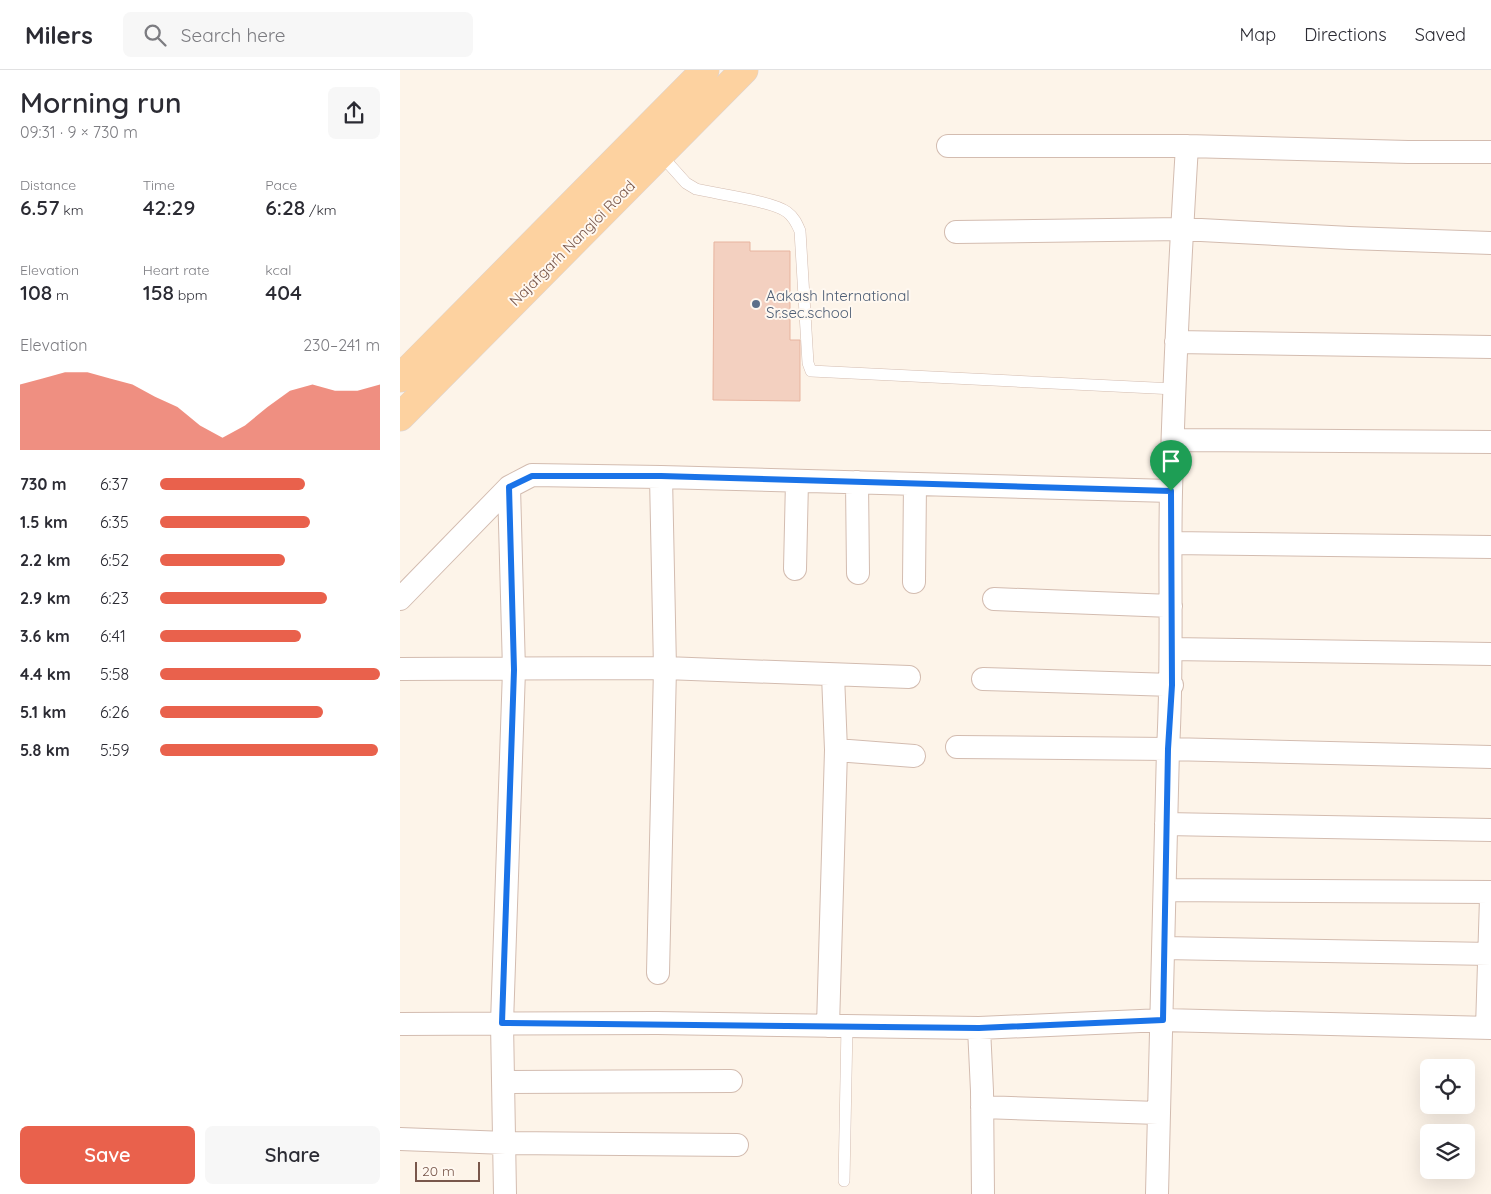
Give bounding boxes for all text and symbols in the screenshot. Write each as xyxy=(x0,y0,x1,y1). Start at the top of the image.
search box xyxy=(123,12,473,57)
text: Milers xyxy=(25,20,93,50)
icon: search xyxy=(141,21,169,49)
text: Search here xyxy=(181,23,286,47)
text: Map xyxy=(1239,23,1276,46)
text: Directions xyxy=(1304,23,1387,46)
text: Saved xyxy=(1415,23,1466,46)
text: Morning run xyxy=(20,85,181,120)
button: share xyxy=(328,87,380,139)
text: 09:31 · 9 × 730 m xyxy=(20,122,138,142)
text: Distance xyxy=(20,176,76,194)
text: Time xyxy=(143,176,175,194)
text: Pace xyxy=(265,176,297,194)
street label: Najafgarh Nangloi Road xyxy=(505,176,639,310)
text: 6.57 xyxy=(20,194,59,220)
text: 42:29 xyxy=(143,194,195,220)
text: 6:28 xyxy=(265,194,305,220)
text: km xyxy=(59,201,84,219)
text: /km xyxy=(305,201,337,219)
text: Elevation xyxy=(20,261,79,279)
text: Heart rate xyxy=(143,261,209,279)
text: kcal xyxy=(265,261,291,279)
text: 108 xyxy=(20,279,52,305)
text: 158 xyxy=(143,279,174,305)
text: 404 xyxy=(265,279,302,305)
text: m xyxy=(52,286,69,304)
text: bpm xyxy=(174,286,208,304)
place label: Aakash International Sr.sec.school xyxy=(766,286,910,322)
marker: Aakash International Sr.sec.school xyxy=(750,298,762,310)
text: Elevation xyxy=(20,335,87,355)
text: 230–241 m xyxy=(303,335,380,355)
pin xyxy=(1150,440,1192,491)
icon: arrive xyxy=(1157,447,1185,475)
text: 730 m xyxy=(20,474,66,494)
text: 6:37 xyxy=(100,474,128,494)
text: 1.5 km xyxy=(20,512,68,532)
text: 6:35 xyxy=(100,512,129,532)
text: 2.2 km xyxy=(20,550,71,570)
text: 6:52 xyxy=(100,550,129,570)
text: 2.9 km xyxy=(20,588,71,608)
text: 6:23 xyxy=(100,588,129,608)
text: 3.6 km xyxy=(20,626,70,646)
text: 6:41 xyxy=(100,626,126,646)
text: 4.4 km xyxy=(20,664,71,684)
text: 5:58 xyxy=(100,664,129,684)
text: 5.1 km xyxy=(20,702,66,722)
text: 6:26 xyxy=(100,702,129,722)
text: 5.8 km xyxy=(20,740,70,760)
text: 5:59 xyxy=(100,740,129,760)
map controls xyxy=(1420,1059,1475,1179)
button: locate xyxy=(1420,1059,1475,1114)
button: layers xyxy=(1420,1124,1475,1179)
button: Save xyxy=(20,1126,195,1184)
button: Share xyxy=(205,1126,380,1184)
scale bar xyxy=(415,1159,480,1182)
text: 20 m xyxy=(422,1162,455,1180)

